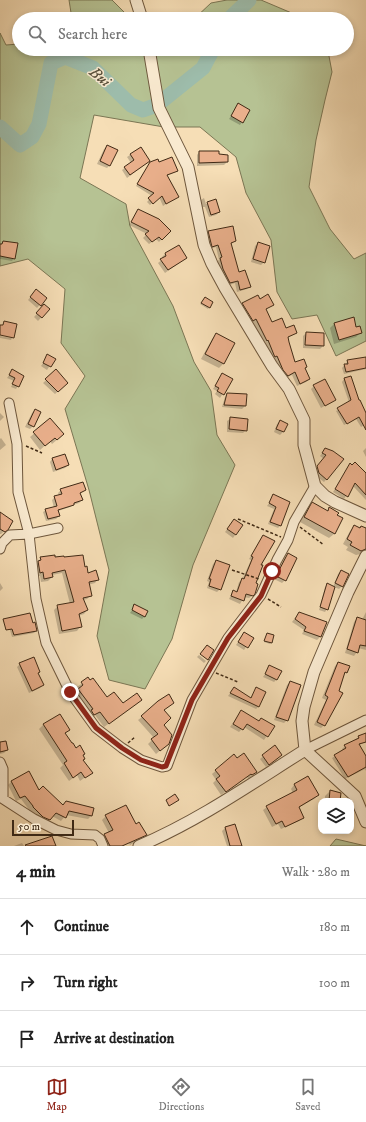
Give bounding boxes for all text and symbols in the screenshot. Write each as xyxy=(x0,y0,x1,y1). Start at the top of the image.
search box xyxy=(12,12,354,56)
icon: search xyxy=(26,23,48,45)
text: Search here xyxy=(58,25,127,44)
water label: Bui xyxy=(85,62,115,92)
route start xyxy=(263,562,281,580)
route end xyxy=(61,683,79,701)
map controls xyxy=(318,798,354,834)
button: layers xyxy=(318,798,354,834)
scale bar xyxy=(12,818,74,837)
text: 50 m xyxy=(18,820,40,834)
text: 4 min xyxy=(16,861,55,883)
text: Walk · 280 m xyxy=(282,864,350,880)
icon: ahead xyxy=(16,916,38,938)
text: Continue xyxy=(54,917,109,936)
text: 180 m xyxy=(319,919,350,935)
icon: right xyxy=(16,972,38,994)
text: Turn right xyxy=(54,973,117,992)
text: 100 m xyxy=(319,975,350,991)
icon: arrive xyxy=(16,1028,38,1050)
text: Arrive at destination xyxy=(54,1029,174,1048)
tab: Map xyxy=(46,1076,68,1114)
tab: Directions xyxy=(159,1076,204,1114)
tab: Saved xyxy=(295,1076,320,1114)

